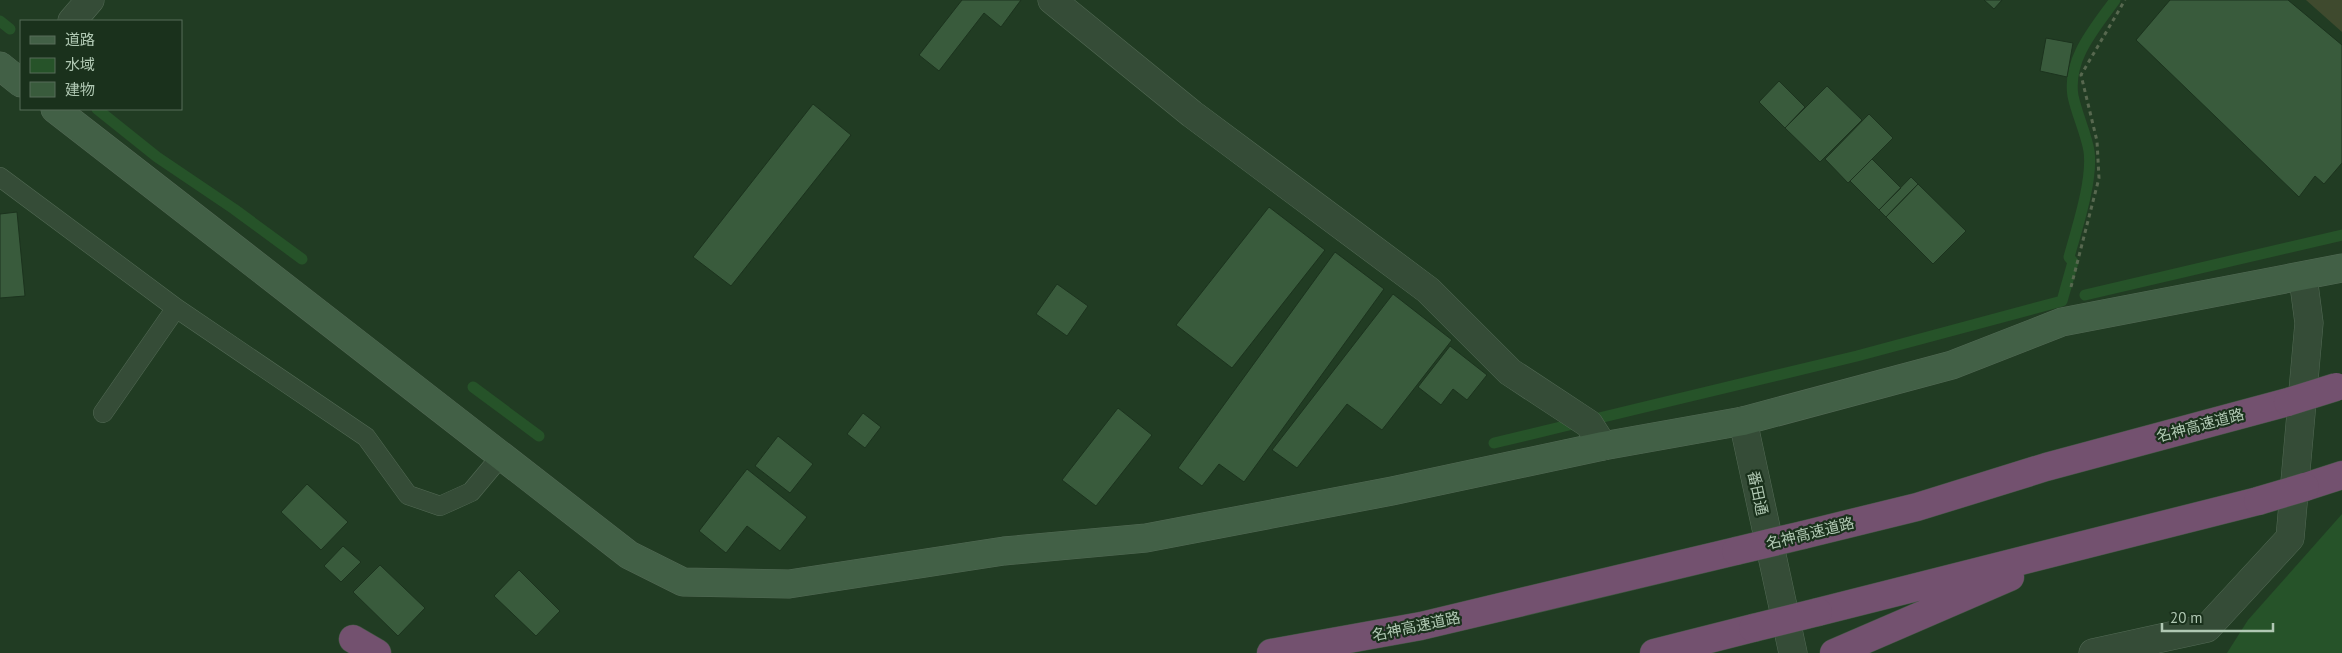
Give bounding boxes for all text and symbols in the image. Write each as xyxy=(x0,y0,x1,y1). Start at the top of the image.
legend xyxy=(20,20,182,110)
text: 道路 xyxy=(65,30,95,49)
text: 水域 xyxy=(65,55,95,74)
text: 建物 xyxy=(65,80,95,99)
street label: 名神高速道路 xyxy=(2154,404,2246,446)
street label: 番田通 xyxy=(1744,469,1772,517)
street label: 名神高速道路 xyxy=(1764,513,1856,553)
scale bar xyxy=(2162,600,2273,632)
street label: 名神高速道路 xyxy=(1370,607,1462,645)
text: 20 m xyxy=(2170,608,2203,627)

